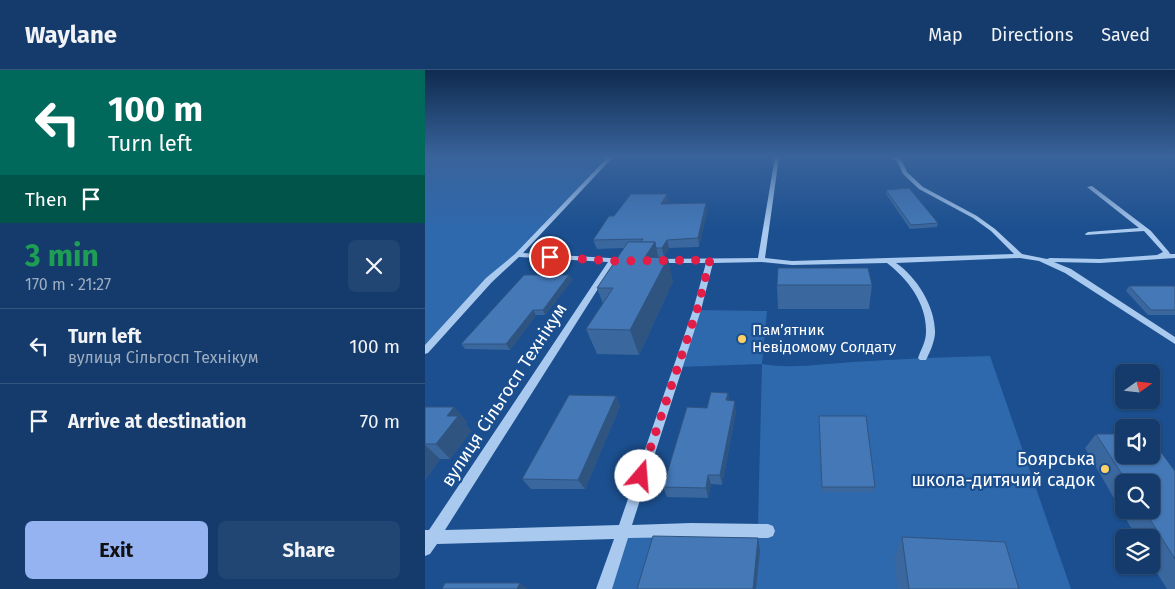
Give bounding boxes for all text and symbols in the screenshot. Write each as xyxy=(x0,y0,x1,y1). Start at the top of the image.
text: Waylane xyxy=(25,21,117,49)
text: Map xyxy=(928,24,963,46)
text: Directions xyxy=(991,24,1073,46)
text: Saved xyxy=(1101,24,1150,46)
text: 100 m xyxy=(108,88,203,130)
icon: left xyxy=(25,90,90,155)
text: Turn left xyxy=(108,130,192,157)
icon: arrive xyxy=(77,185,105,213)
text: Then xyxy=(25,188,67,211)
pin xyxy=(529,236,571,278)
text: 3 min xyxy=(25,238,99,274)
button: close xyxy=(348,240,400,292)
icon: arrive xyxy=(536,243,564,271)
text: 170 m · 21:27 xyxy=(25,275,111,294)
street label: вулиця Сільгосп Технікум xyxy=(436,299,572,491)
place label: Пам’ятник Невідомому Солдату xyxy=(752,321,897,356)
text: Turn left xyxy=(68,325,142,348)
icon: left xyxy=(25,332,53,360)
marker: Пам’ятник Невідомому Солдату xyxy=(736,333,748,345)
text: 100 m xyxy=(349,335,400,358)
text: вулиця Сільгосп Технікум xyxy=(68,348,258,367)
north arrow xyxy=(1115,364,1160,409)
map controls xyxy=(1115,364,1160,574)
icon: arrive xyxy=(25,407,53,435)
text: Arrive at destination xyxy=(68,410,247,433)
text: 70 m xyxy=(360,410,400,433)
button: sound xyxy=(1115,419,1160,464)
place label: Боярська школа-дитячий садок xyxy=(911,448,1096,491)
position arrow xyxy=(614,449,666,501)
marker: Боярська школа-дитячий садок xyxy=(1099,463,1111,475)
button: search xyxy=(1115,474,1160,519)
button: Exit xyxy=(25,521,208,579)
button: Share xyxy=(218,521,400,579)
button: layers xyxy=(1115,529,1160,574)

